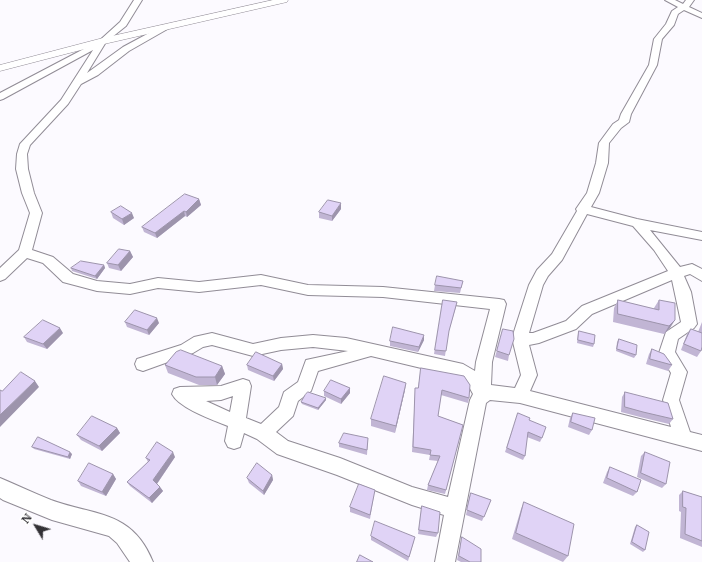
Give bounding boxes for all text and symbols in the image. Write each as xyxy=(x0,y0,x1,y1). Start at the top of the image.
north arrow xyxy=(16,506,56,546)
text: N xyxy=(18,511,35,526)

